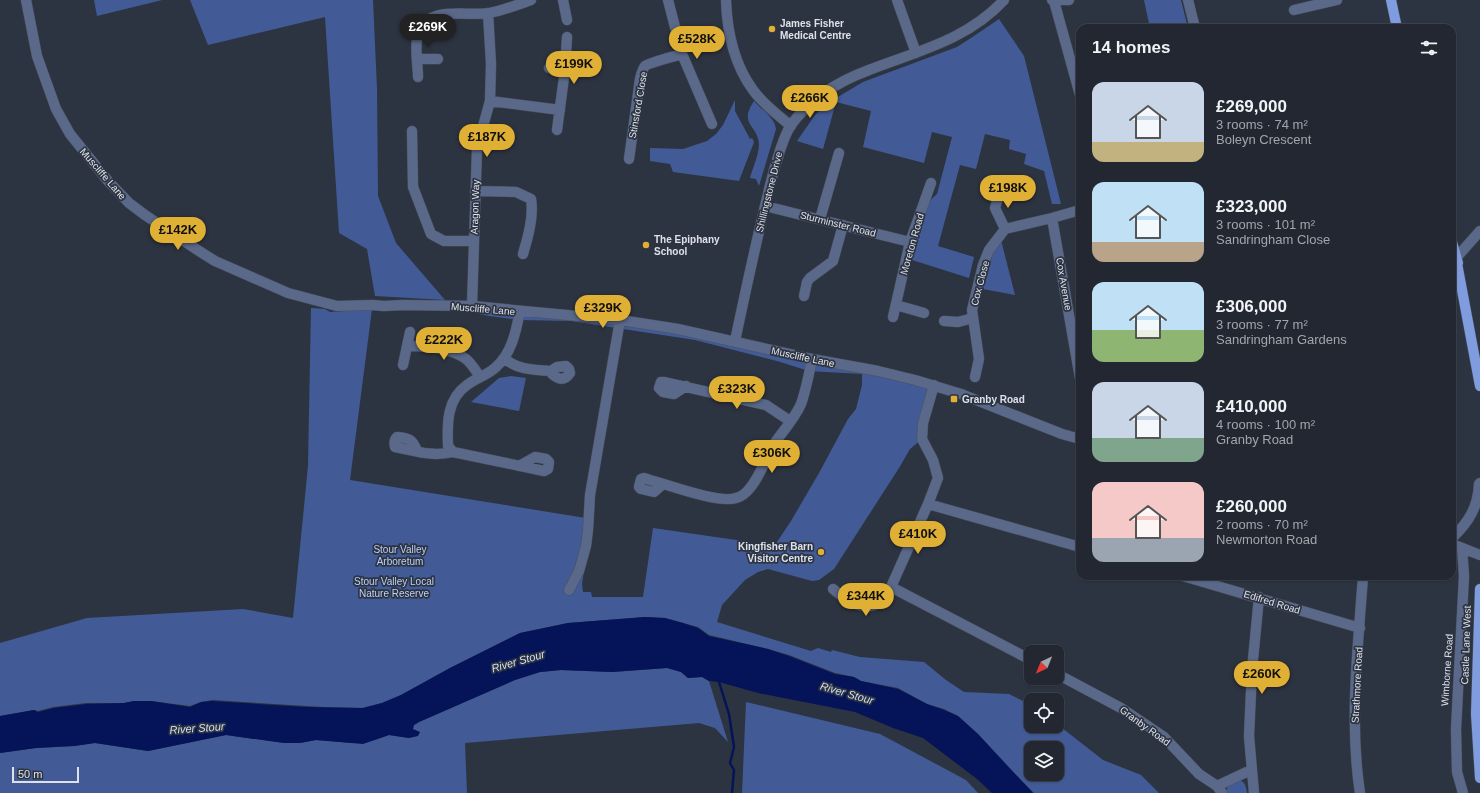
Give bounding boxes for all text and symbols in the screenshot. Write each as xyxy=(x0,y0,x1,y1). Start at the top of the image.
pin: £269K xyxy=(400,14,456,48)
place label: James Fisher Medical Centre xyxy=(780,18,852,41)
text: £269K xyxy=(409,19,447,34)
marker: James Fisher Medical Centre xyxy=(767,24,777,34)
pin: £528K xyxy=(669,26,725,60)
text: £528K xyxy=(678,31,716,46)
icon: filters xyxy=(1418,37,1440,59)
text: 14 homes xyxy=(1092,38,1170,57)
pin: £199K xyxy=(546,51,602,85)
text: £199K xyxy=(555,56,593,71)
street label: Stinsford Close xyxy=(627,70,649,139)
pin: £266K xyxy=(782,85,838,119)
text: £266K xyxy=(791,90,829,105)
text: £269,000 xyxy=(1216,97,1287,116)
icon: home xyxy=(1124,98,1172,146)
text: 3 rooms · 74 m² xyxy=(1216,117,1308,132)
pin: £187K xyxy=(459,124,515,158)
text: £187K xyxy=(468,129,506,144)
text: Boleyn Crescent xyxy=(1216,132,1311,147)
street label: Muscliffe Lane xyxy=(78,146,129,202)
street label: Shillingstone Drive xyxy=(754,150,784,234)
pin: £198K xyxy=(980,175,1036,209)
street label: Aragon Way xyxy=(469,179,481,235)
text: £198K xyxy=(989,180,1027,195)
text: £323,000 xyxy=(1216,197,1287,216)
icon: home xyxy=(1124,198,1172,246)
street label: Sturminster Road xyxy=(799,209,877,239)
street label: Moreton Road xyxy=(898,212,926,276)
pin: £142K xyxy=(150,217,206,251)
text: 3 rooms · 101 m² xyxy=(1216,217,1315,232)
text: £142K xyxy=(159,222,197,237)
text: Sandringham Close xyxy=(1216,232,1330,247)
place label: The Epiphany School xyxy=(654,234,720,257)
marker: The Epiphany School xyxy=(641,240,651,250)
street label: Cox Avenue xyxy=(1054,257,1074,312)
street label: Cox Close xyxy=(969,259,991,307)
pin: £329K xyxy=(575,295,631,329)
text: £306,000 xyxy=(1216,297,1287,316)
icon: home xyxy=(1124,298,1172,346)
text: £329K xyxy=(584,300,622,315)
street label: Muscliffe Lane xyxy=(450,301,516,317)
text: 3 rooms · 77 m² xyxy=(1216,317,1308,332)
pin: £222K xyxy=(416,327,472,361)
text: £222K xyxy=(425,332,463,347)
text: Sandringham Gardens xyxy=(1216,332,1347,347)
street label: Muscliffe Lane xyxy=(770,345,836,369)
pin: £323K xyxy=(709,376,765,410)
text: £323K xyxy=(718,381,756,396)
marker: Granby Road xyxy=(949,394,959,404)
place label: Granby Road xyxy=(962,394,1025,405)
text: £410,000 xyxy=(1216,397,1287,416)
icon: home xyxy=(1124,398,1172,446)
text: 4 rooms · 100 m² xyxy=(1216,417,1315,432)
text: Granby Road xyxy=(1216,432,1293,447)
pin: £306K xyxy=(744,440,800,474)
text: £306K xyxy=(753,445,791,460)
text: £260,000 xyxy=(1216,497,1287,516)
icon: home xyxy=(1124,498,1172,546)
text: 2 rooms · 70 m² xyxy=(1216,517,1308,532)
pin: £410K xyxy=(890,521,946,555)
text: £410K xyxy=(899,526,937,541)
text: Newmorton Road xyxy=(1216,532,1317,547)
place label: Kingfisher Barn Visitor Centre xyxy=(738,541,813,564)
park label: Stour Valley Arboretum xyxy=(373,544,427,567)
marker: Kingfisher Barn Visitor Centre xyxy=(816,547,826,557)
park label: Stour Valley Local Nature Reserve xyxy=(354,576,434,599)
pin: £344K xyxy=(838,583,894,617)
text: £344K xyxy=(847,588,885,603)
street label: Edifred Road xyxy=(1242,588,1302,616)
street label: Castle Lane West xyxy=(1459,605,1473,685)
street label: Wimborne Road xyxy=(1439,634,1455,706)
north arrow xyxy=(1024,645,1064,685)
map controls xyxy=(1024,645,1064,781)
water label: River Stour xyxy=(490,647,547,674)
street label: Strathmore Road xyxy=(1350,647,1364,723)
pin: £260K xyxy=(1234,661,1290,695)
text: £260K xyxy=(1243,666,1281,681)
water label: River Stour xyxy=(819,680,876,707)
button: locate xyxy=(1024,693,1064,733)
street label: Granby Road xyxy=(1118,704,1172,748)
water label: River Stour xyxy=(169,720,226,736)
button: layers xyxy=(1024,741,1064,781)
scale bar xyxy=(12,765,79,784)
text: 50 m xyxy=(18,768,42,780)

